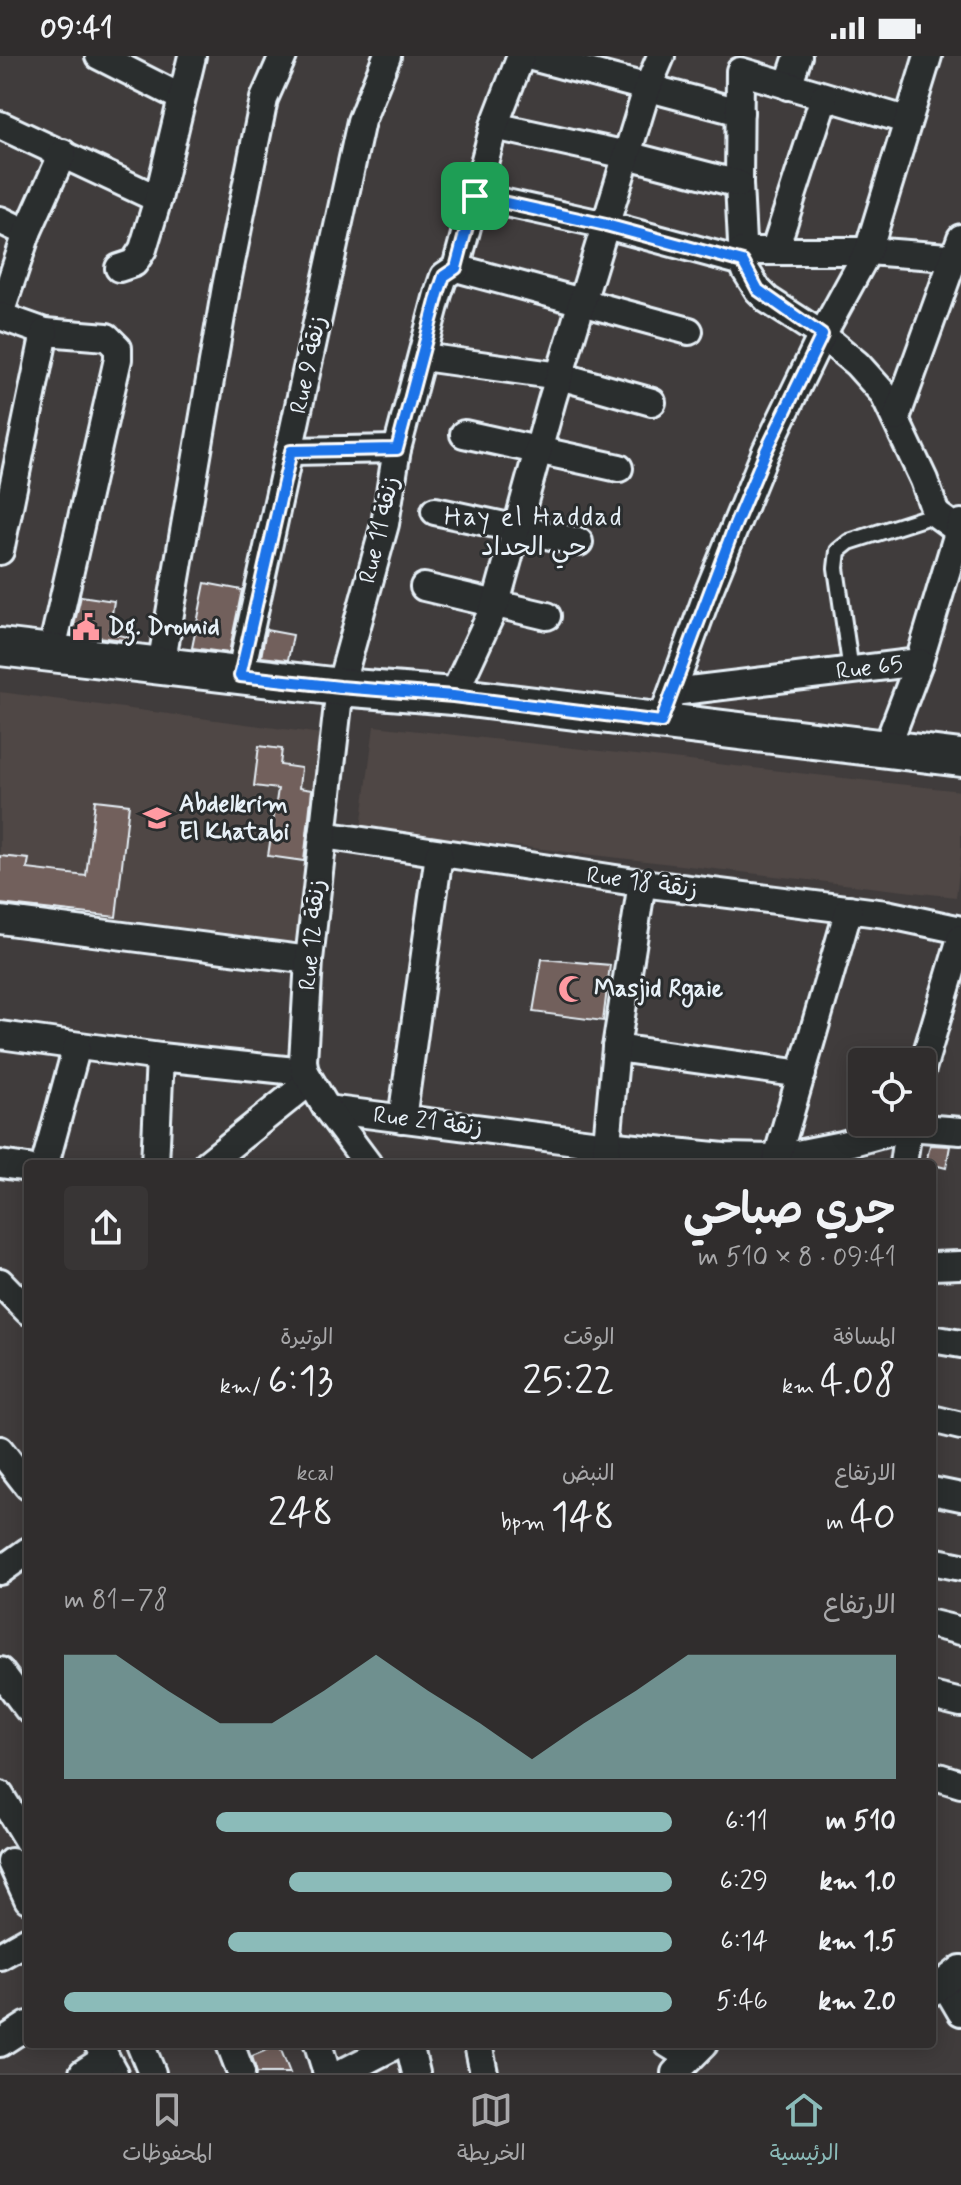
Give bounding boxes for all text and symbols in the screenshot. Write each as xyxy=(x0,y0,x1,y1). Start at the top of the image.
text: 09:41 xyxy=(40,9,113,48)
pin xyxy=(441,162,509,230)
icon: arrive xyxy=(453,174,497,218)
street label: Rue 9 زنقة xyxy=(283,313,335,417)
street label: Rue 11 زنقة xyxy=(353,473,407,587)
district label: Hay el Haddad حي الحداد xyxy=(444,501,624,569)
public building icon: Dg. Dromid xyxy=(71,612,101,642)
place label: Dg. Dromid xyxy=(108,612,220,646)
street label: Rue 65 xyxy=(834,649,905,687)
place label: Abdelkrim El Khatabi xyxy=(179,789,289,848)
school or university icon: Abdelkrim El Khatabi xyxy=(142,803,172,833)
street label: Rue 18 زنقة xyxy=(584,860,700,906)
street label: Rue 12 زنقة xyxy=(293,878,333,992)
mosque icon: Masjid Rgaie xyxy=(557,974,587,1004)
place label: Masjid Rgaie xyxy=(594,974,724,1008)
map controls xyxy=(848,1048,936,1136)
button: locate xyxy=(848,1048,936,1136)
street label: Rue 21 زنقة xyxy=(372,1100,484,1144)
text: جري صباحي xyxy=(683,1182,896,1240)
button: share xyxy=(64,1186,148,1270)
text: 09:41 · 8 × 510 m xyxy=(698,1241,896,1275)
text: الوتيرة xyxy=(280,1324,333,1352)
text: الوقت xyxy=(563,1324,615,1352)
text: المسافة xyxy=(833,1324,896,1352)
text: 6:13 xyxy=(267,1356,333,1408)
text: 25:22 xyxy=(522,1356,615,1408)
text: 4.08 xyxy=(820,1356,896,1408)
text: /km xyxy=(220,1373,267,1401)
text: km xyxy=(782,1373,820,1401)
text: kcal xyxy=(296,1460,333,1488)
text: النبض xyxy=(562,1460,615,1488)
text: الارتفاع xyxy=(834,1460,896,1488)
text: 248 xyxy=(268,1488,333,1540)
text: 148 xyxy=(551,1492,615,1544)
text: 40 xyxy=(850,1492,896,1544)
text: bpm xyxy=(501,1509,551,1537)
text: m xyxy=(826,1509,850,1537)
text: 78–81 m xyxy=(64,1584,168,1618)
text: الارتفاع xyxy=(823,1589,896,1623)
text: 6:11 xyxy=(725,1805,768,1839)
text: 510 m xyxy=(826,1805,896,1839)
text: 6:29 xyxy=(720,1865,768,1899)
text: 1.0 km xyxy=(819,1865,896,1899)
text: 6:14 xyxy=(720,1925,768,1959)
text: 1.5 km xyxy=(818,1925,896,1959)
text: 5:46 xyxy=(716,1985,768,2019)
text: 2.0 km xyxy=(818,1985,896,2019)
tab: المحفوظات xyxy=(122,2088,213,2172)
tab: الخريطة xyxy=(457,2088,526,2172)
tab: الرئيسية xyxy=(770,2088,839,2172)

